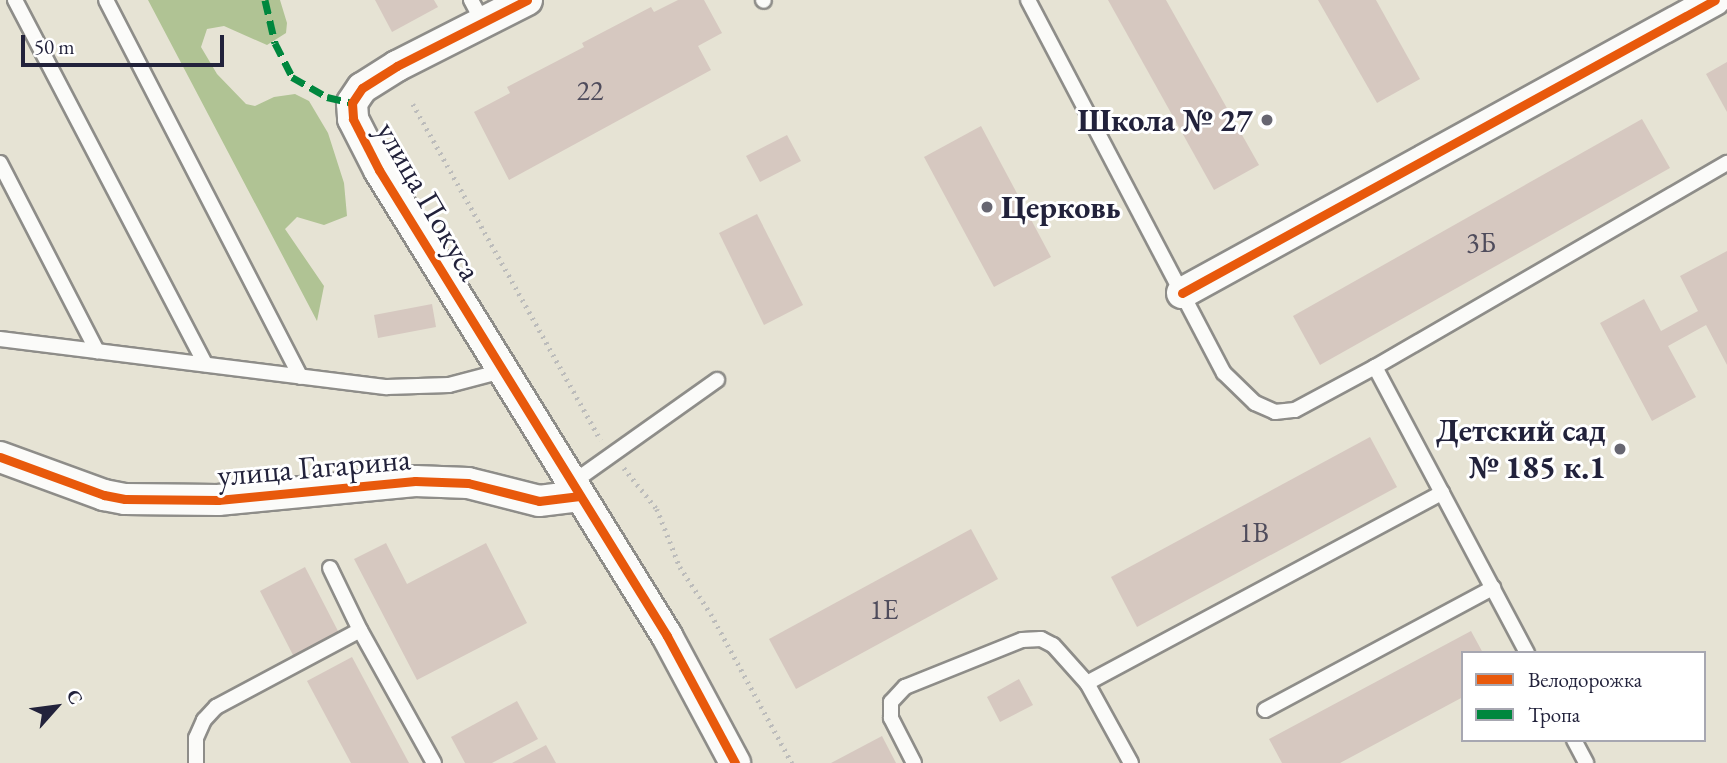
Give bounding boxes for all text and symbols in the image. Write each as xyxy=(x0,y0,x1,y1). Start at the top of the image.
scale bar xyxy=(24,21,228,65)
text: 50 m xyxy=(34,33,75,60)
house number: 22 xyxy=(577,73,603,107)
place label: Школа № 27 xyxy=(1077,101,1253,139)
marker: Школа № 27 xyxy=(1259,112,1275,128)
street label: улица Покуса xyxy=(368,115,490,287)
place label: Церковь xyxy=(1001,188,1121,226)
marker: Церковь xyxy=(979,199,995,215)
house number: 3Б xyxy=(1466,225,1496,259)
place label: Детский сад № 185 к.1 xyxy=(1436,412,1606,487)
street label: улица Гагарина xyxy=(216,439,412,495)
marker: Детский сад № 185 к.1 xyxy=(1612,441,1628,457)
house number: 1В xyxy=(1239,515,1269,549)
house number: 1Е xyxy=(869,592,899,626)
legend xyxy=(1461,651,1706,742)
text: Велодорожка xyxy=(1528,666,1642,693)
north arrow xyxy=(21,672,91,742)
text: С xyxy=(61,685,89,709)
text: Тропа xyxy=(1528,701,1580,728)

